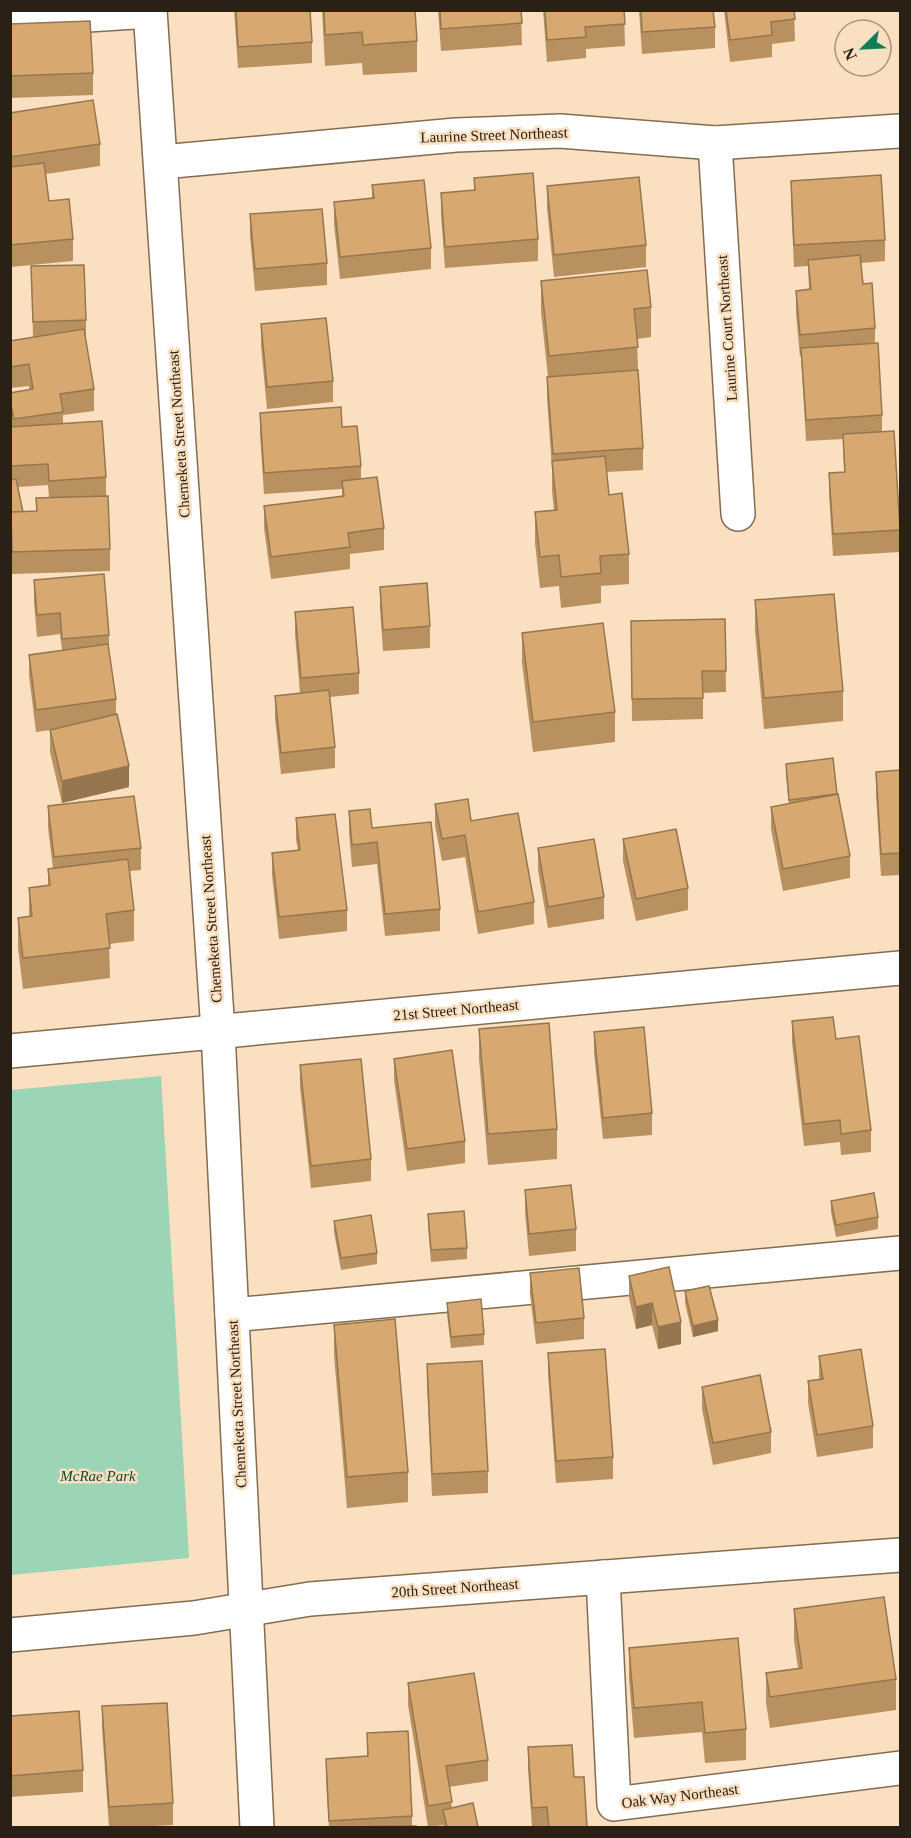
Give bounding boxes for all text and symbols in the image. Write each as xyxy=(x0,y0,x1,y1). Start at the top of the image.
north arrow xyxy=(833,18,893,78)
text: N xyxy=(839,45,860,63)
street label: Laurine Street Northeast xyxy=(420,124,569,146)
street label: Laurine Court Northeast xyxy=(714,253,740,402)
street label: Chemeketa Street Northeast xyxy=(165,349,193,518)
street label: Chemeketa Street Northeast xyxy=(197,834,225,1003)
street label: 21st Street Northeast xyxy=(393,996,520,1023)
street label: Chemeketa Street Northeast xyxy=(225,1319,249,1488)
park label: McRae Park xyxy=(59,1468,136,1484)
street label: 20th Street Northeast xyxy=(391,1576,520,1600)
street label: Oak Way Northeast xyxy=(621,1781,740,1811)

